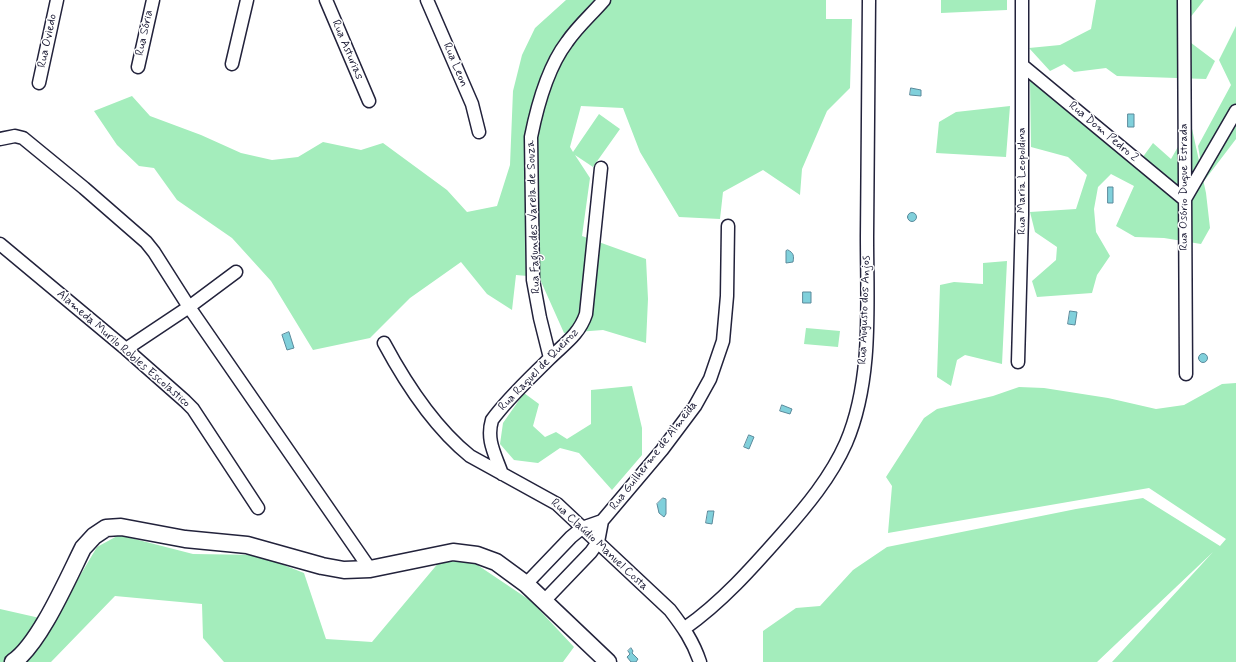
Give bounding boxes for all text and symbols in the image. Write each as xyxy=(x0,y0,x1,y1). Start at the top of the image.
street label: Rua Sória xyxy=(133,9,157,57)
street label: Rua Oviedo xyxy=(35,13,61,69)
street label: Rua Asturias xyxy=(328,18,366,82)
street label: Rua Leon xyxy=(439,41,471,89)
street label: Rua Dom Pedro 2 xyxy=(1065,99,1141,165)
street label: Rua Osório Duque Estrada xyxy=(1177,123,1191,251)
street label: Rua Maria Leopoldina xyxy=(1015,127,1029,235)
street label: Rua Fagundes Varela de Souza xyxy=(524,140,544,294)
street label: Rua Augusto dos Anjos xyxy=(856,255,874,365)
street label: Alameda Murilo Robles Escolastico xyxy=(53,287,193,411)
street label: Rua Raquel de Queiroz xyxy=(496,326,582,414)
street label: Rua Guilherme de Almeida xyxy=(607,399,701,513)
street label: Rua Claúdio Manuel Costa xyxy=(547,496,651,594)

